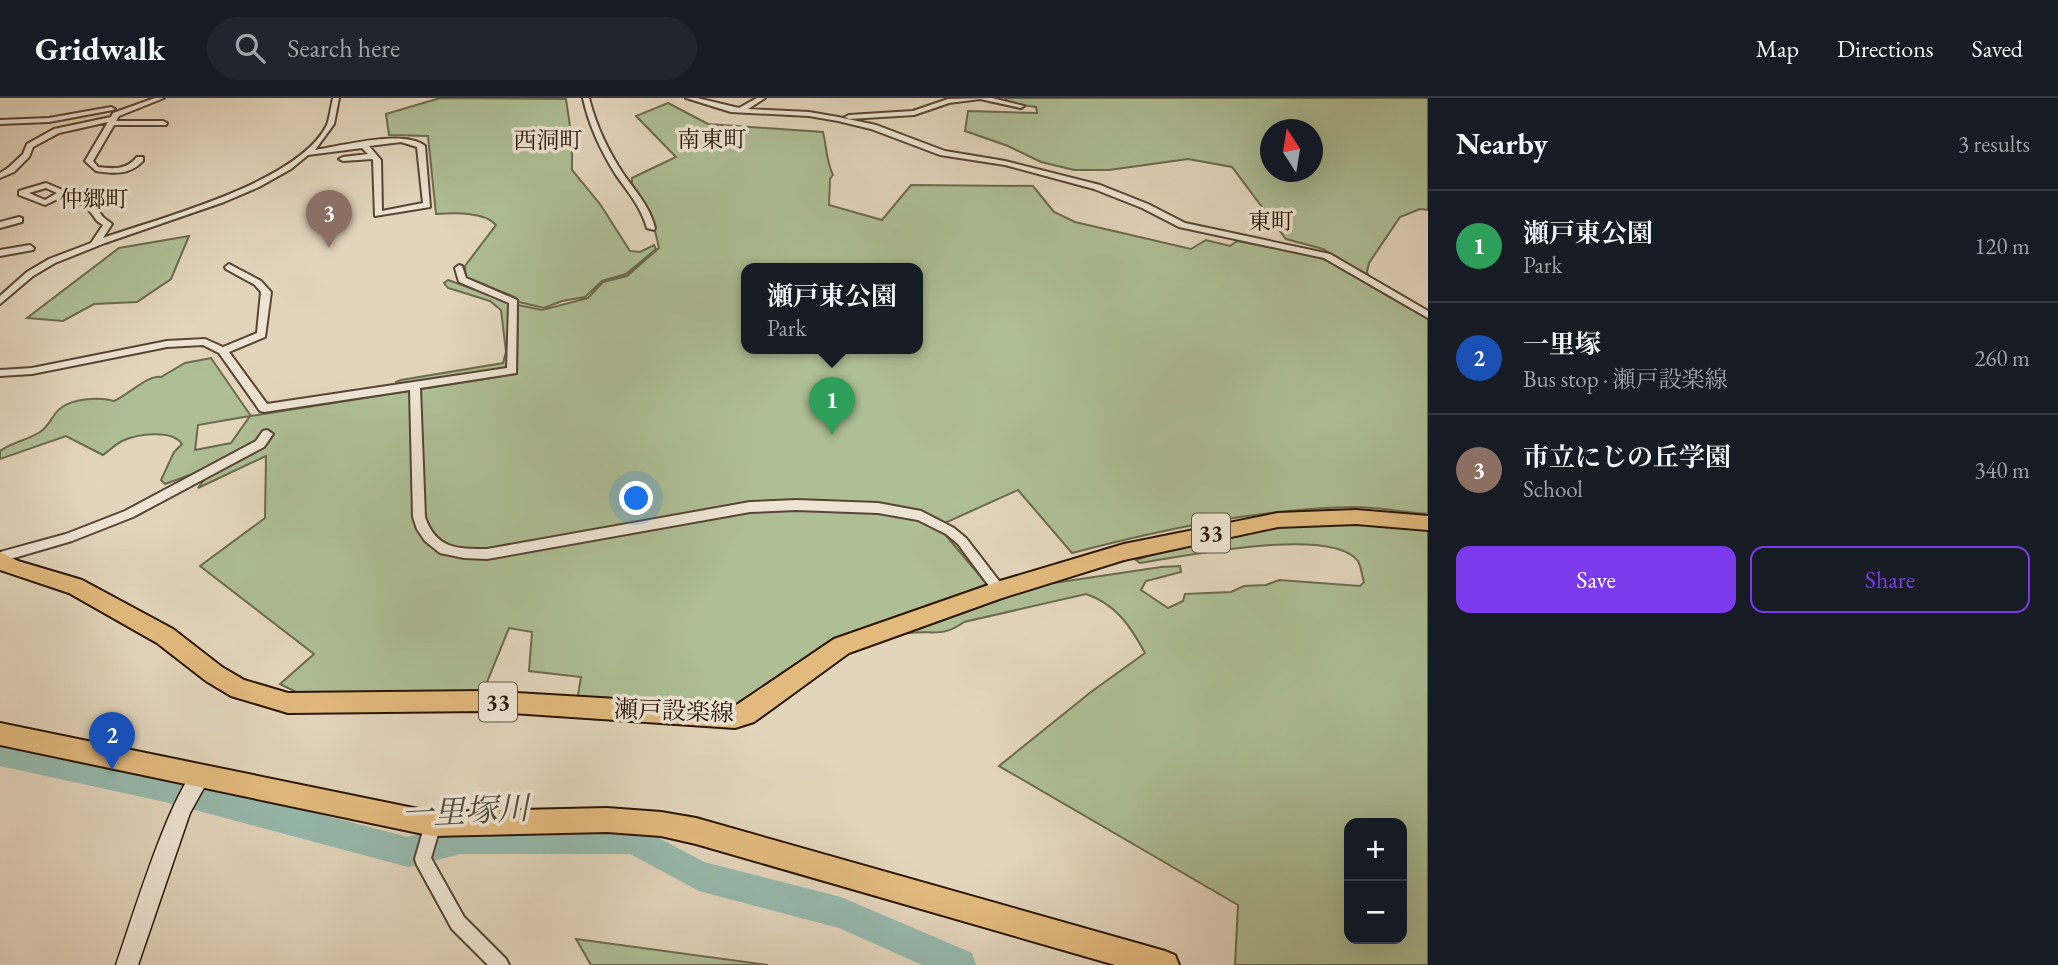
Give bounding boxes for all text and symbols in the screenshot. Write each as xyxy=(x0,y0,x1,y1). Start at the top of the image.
search box xyxy=(207,17,697,80)
text: Gridwalk xyxy=(35,27,165,70)
icon: search xyxy=(231,29,269,67)
text: Search here xyxy=(287,31,400,65)
text: Map xyxy=(1756,33,1799,64)
text: Directions xyxy=(1837,33,1934,64)
text: Saved xyxy=(1972,33,2023,64)
north arrow xyxy=(1260,119,1323,182)
district label: 南東町 xyxy=(678,124,747,154)
text: Nearby xyxy=(1456,124,1548,163)
district label: 西洞町 xyxy=(514,125,583,155)
text: 3 results xyxy=(1958,129,2030,159)
district label: 仲郷町 xyxy=(60,184,129,214)
pin: 3 xyxy=(306,190,352,248)
district label: 東町 xyxy=(1248,206,1294,236)
text: 瀬戸東公園 xyxy=(1523,216,1653,250)
text: 1 xyxy=(1473,231,1485,261)
text: 120 m xyxy=(1974,231,2030,261)
text: Park xyxy=(1523,250,1562,280)
popup xyxy=(741,263,923,354)
text: 瀬戸東公園 xyxy=(767,279,897,313)
text: Park xyxy=(767,313,806,343)
text: 一里塚 xyxy=(1523,327,1601,361)
text: 2 xyxy=(1473,343,1485,373)
text: 260 m xyxy=(1974,343,2030,373)
text: Bus stop · 瀬戸設楽線 xyxy=(1523,364,1727,394)
pin: 1 xyxy=(809,377,855,435)
text: 市立にじの丘学園 xyxy=(1523,440,1731,474)
text: 3 xyxy=(1473,455,1485,485)
text: 340 m xyxy=(1974,455,2030,485)
text: School xyxy=(1523,474,1583,504)
your location xyxy=(619,481,653,515)
road number: 33 xyxy=(1192,514,1230,552)
button: Save xyxy=(1456,546,1736,613)
button: Share xyxy=(1750,546,2030,613)
road number: 33 xyxy=(479,682,517,722)
street label: 瀬戸設楽線 xyxy=(614,693,735,728)
pin: 2 xyxy=(89,712,135,770)
water label: 一里塚川 xyxy=(400,787,533,835)
map controls xyxy=(1344,818,1407,944)
button: + xyxy=(1344,818,1407,881)
button: − xyxy=(1344,881,1407,944)

